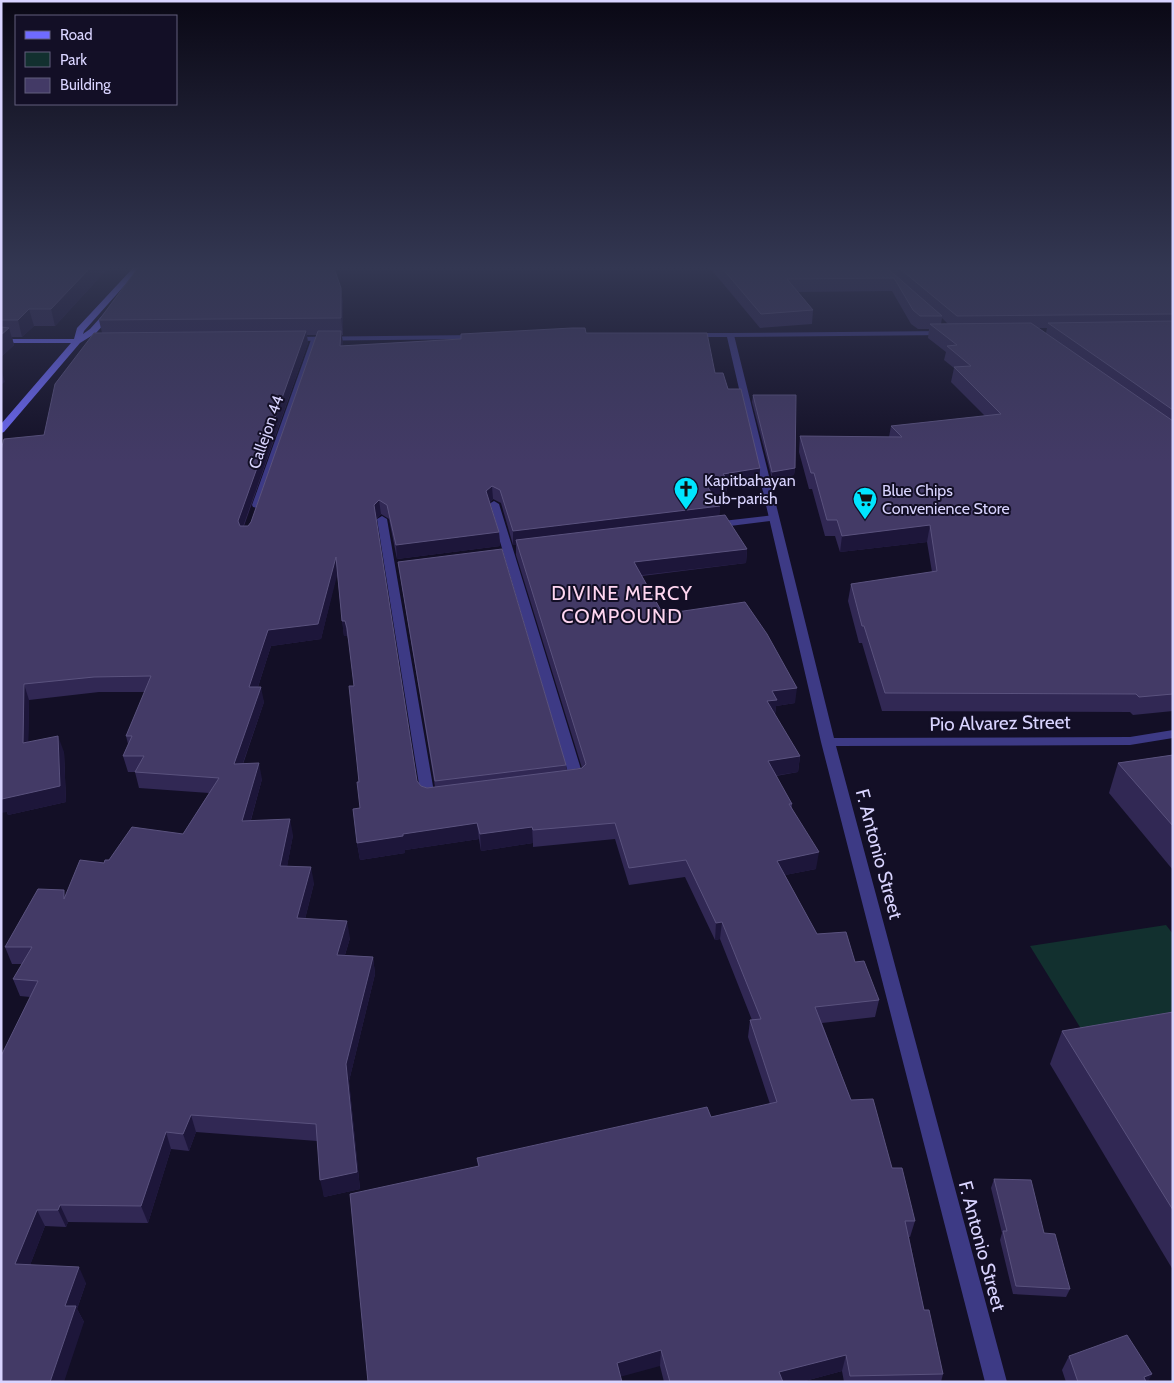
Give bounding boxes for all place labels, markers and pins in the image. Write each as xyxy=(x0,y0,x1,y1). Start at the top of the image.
place label: Kapitbahayan Sub-parish xyxy=(704,471,796,508)
church icon: Kapitbahayan Sub-parish xyxy=(673,476,699,510)
place label: Blue Chips Convenience Store xyxy=(882,481,1010,518)
supermarket icon: Blue Chips Convenience Store xyxy=(852,486,878,520)

